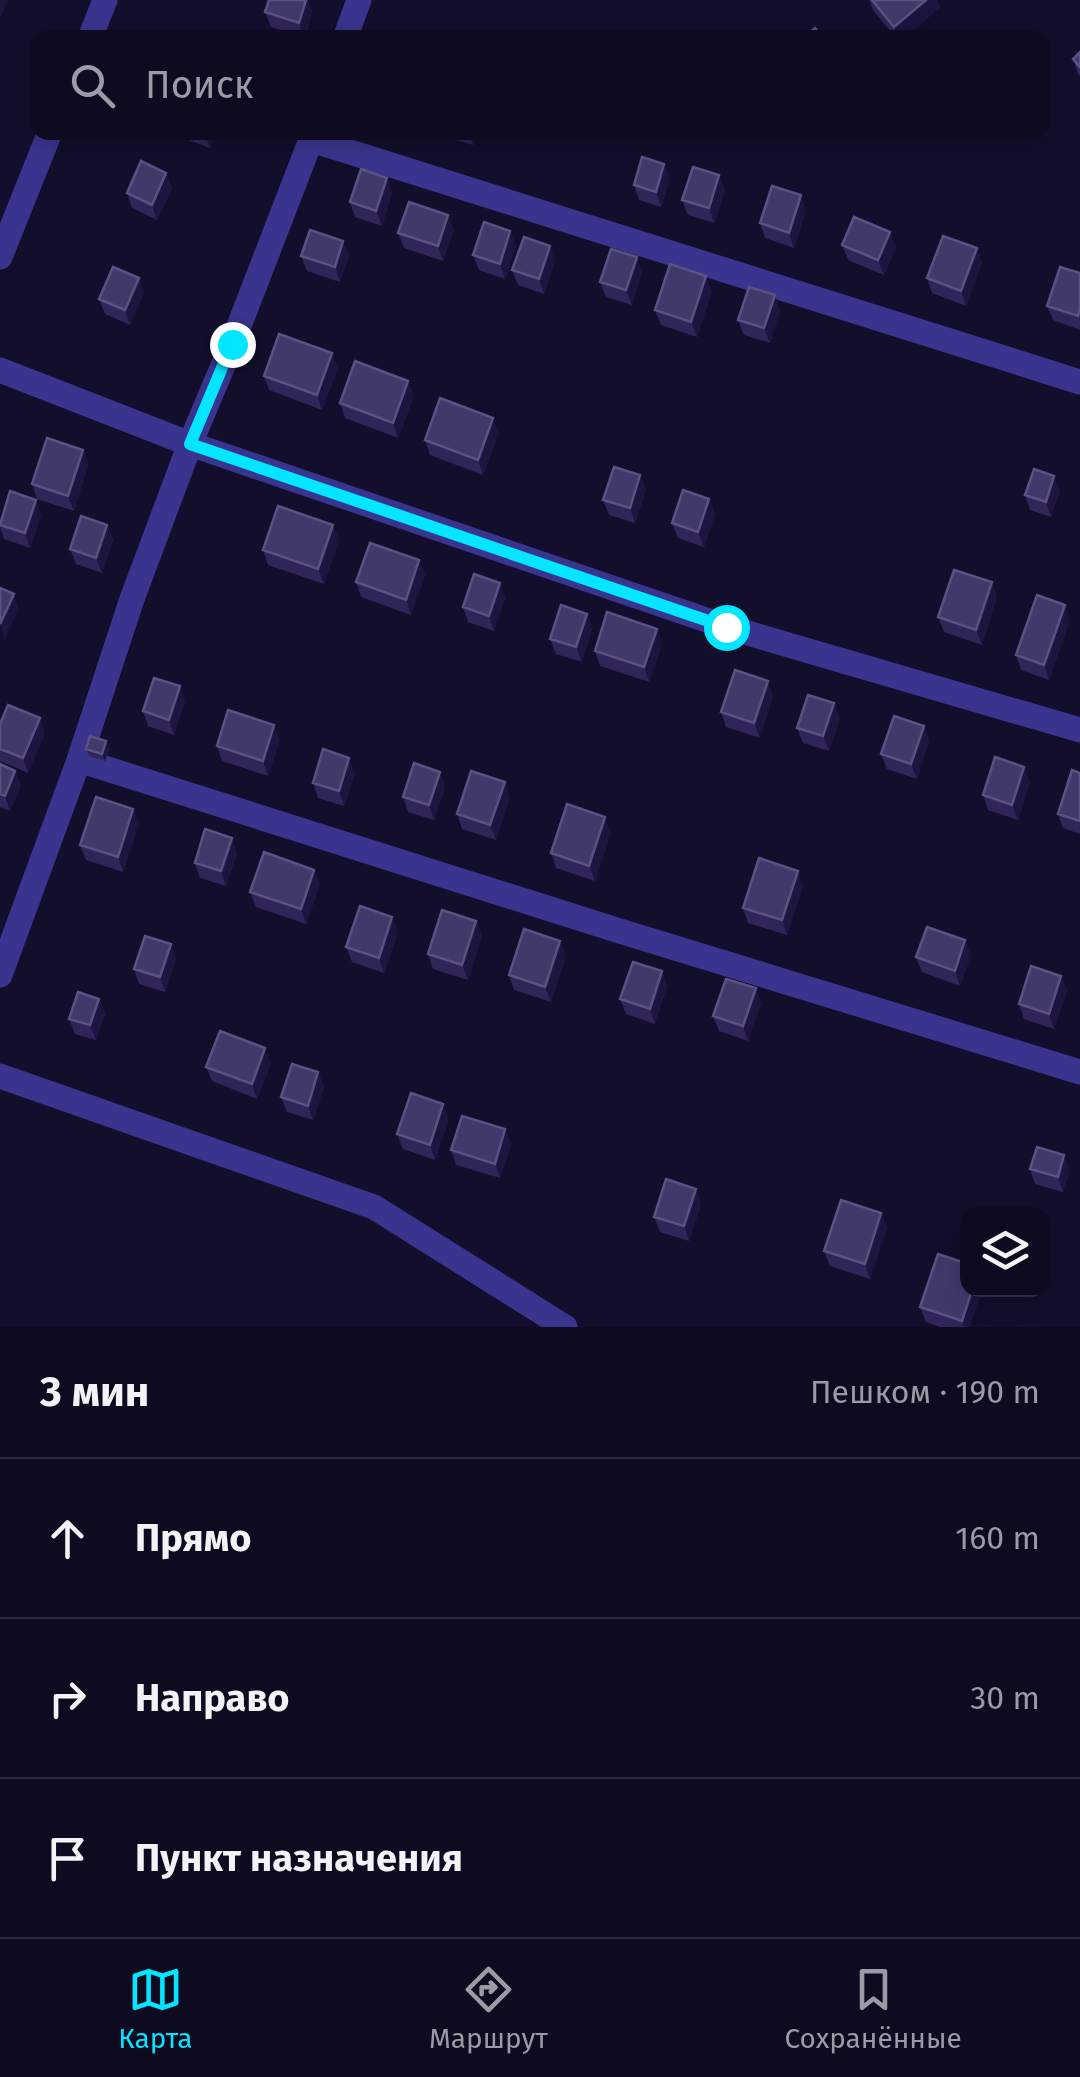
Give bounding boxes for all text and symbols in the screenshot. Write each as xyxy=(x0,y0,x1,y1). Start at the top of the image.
search box xyxy=(30,30,1050,140)
icon: search xyxy=(65,58,120,113)
text: Поиск xyxy=(145,62,254,108)
route end xyxy=(210,322,256,368)
route start xyxy=(704,605,750,651)
map controls xyxy=(960,1207,1050,1297)
button: layers xyxy=(960,1207,1050,1297)
text: 3 мин xyxy=(40,1367,149,1417)
text: Пешком · 190 m xyxy=(810,1373,1040,1411)
icon: ahead xyxy=(40,1511,95,1566)
text: Прямо xyxy=(135,1515,251,1561)
text: 160 m xyxy=(955,1519,1040,1557)
icon: right xyxy=(40,1671,95,1726)
text: Направо xyxy=(135,1675,289,1721)
text: 30 m xyxy=(970,1679,1040,1717)
icon: arrive xyxy=(40,1831,95,1886)
text: Пункт назначения xyxy=(135,1835,463,1881)
tab: Карта xyxy=(118,1962,192,2055)
tab: Маршрут xyxy=(429,1962,548,2055)
tab: Сохранённые xyxy=(784,1962,962,2055)

